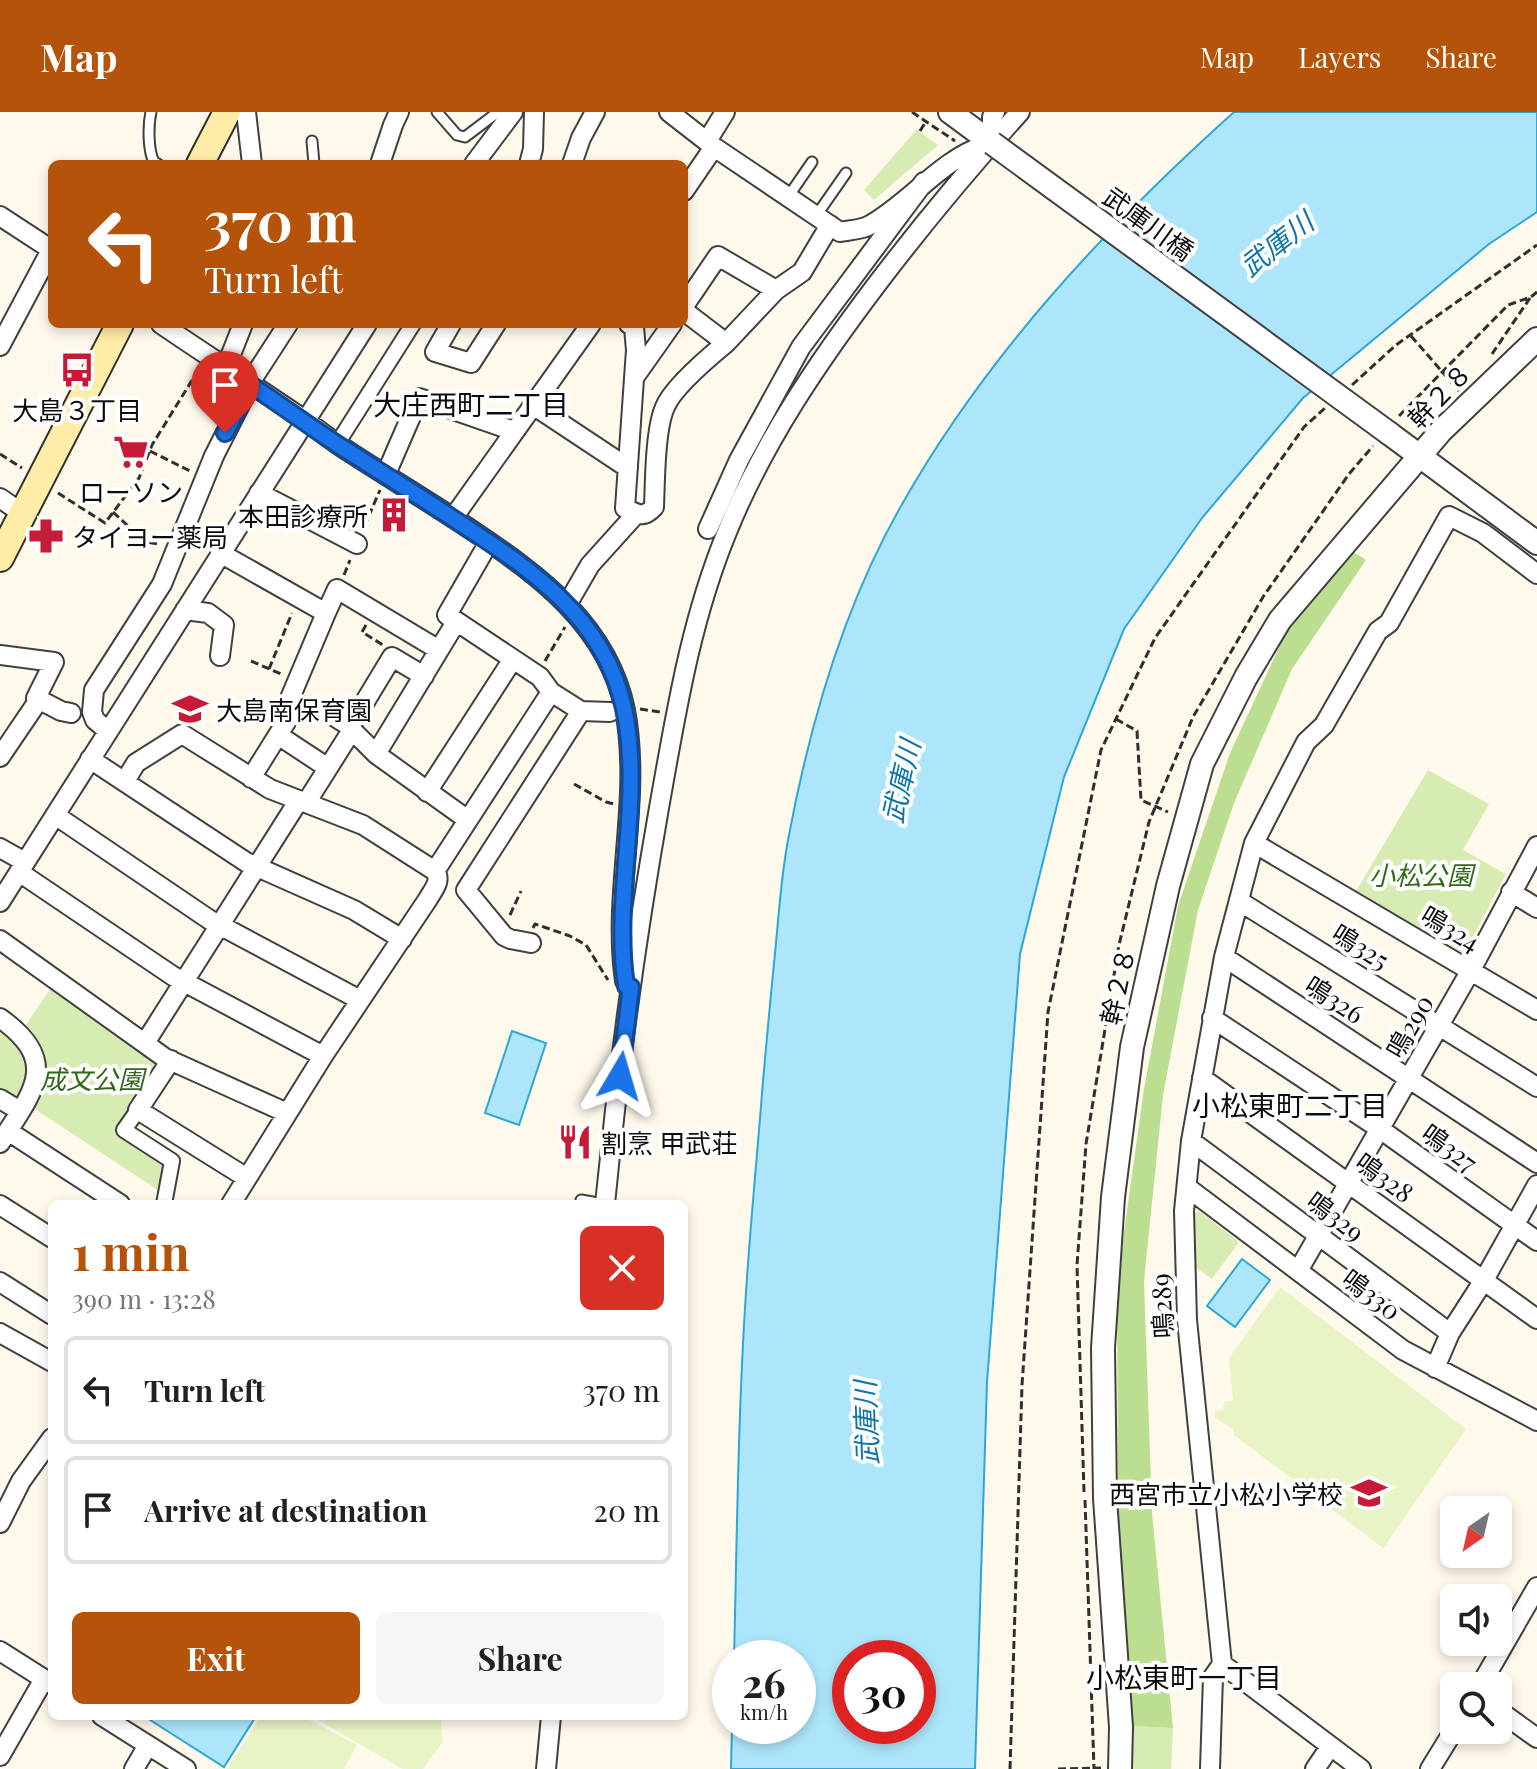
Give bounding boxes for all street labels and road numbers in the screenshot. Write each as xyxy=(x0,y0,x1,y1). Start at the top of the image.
street label: 武庫川橋 xyxy=(1097,178,1201,268)
street label: 幹２８ xyxy=(1399,355,1479,435)
street label: 鳴324 xyxy=(1415,897,1487,959)
street label: 鳴325 xyxy=(1326,915,1396,977)
street label: 幹２８ xyxy=(1092,944,1142,1028)
street label: 鳴326 xyxy=(1299,967,1371,1031)
street label: 鳴290 xyxy=(1377,988,1441,1064)
street label: 鳴327 xyxy=(1415,1115,1485,1179)
street label: 鳴328 xyxy=(1349,1144,1421,1210)
street label: 鳴329 xyxy=(1300,1183,1372,1249)
street label: 鳴330 xyxy=(1335,1260,1409,1328)
street label: 鳴289 xyxy=(1142,1273,1180,1339)

